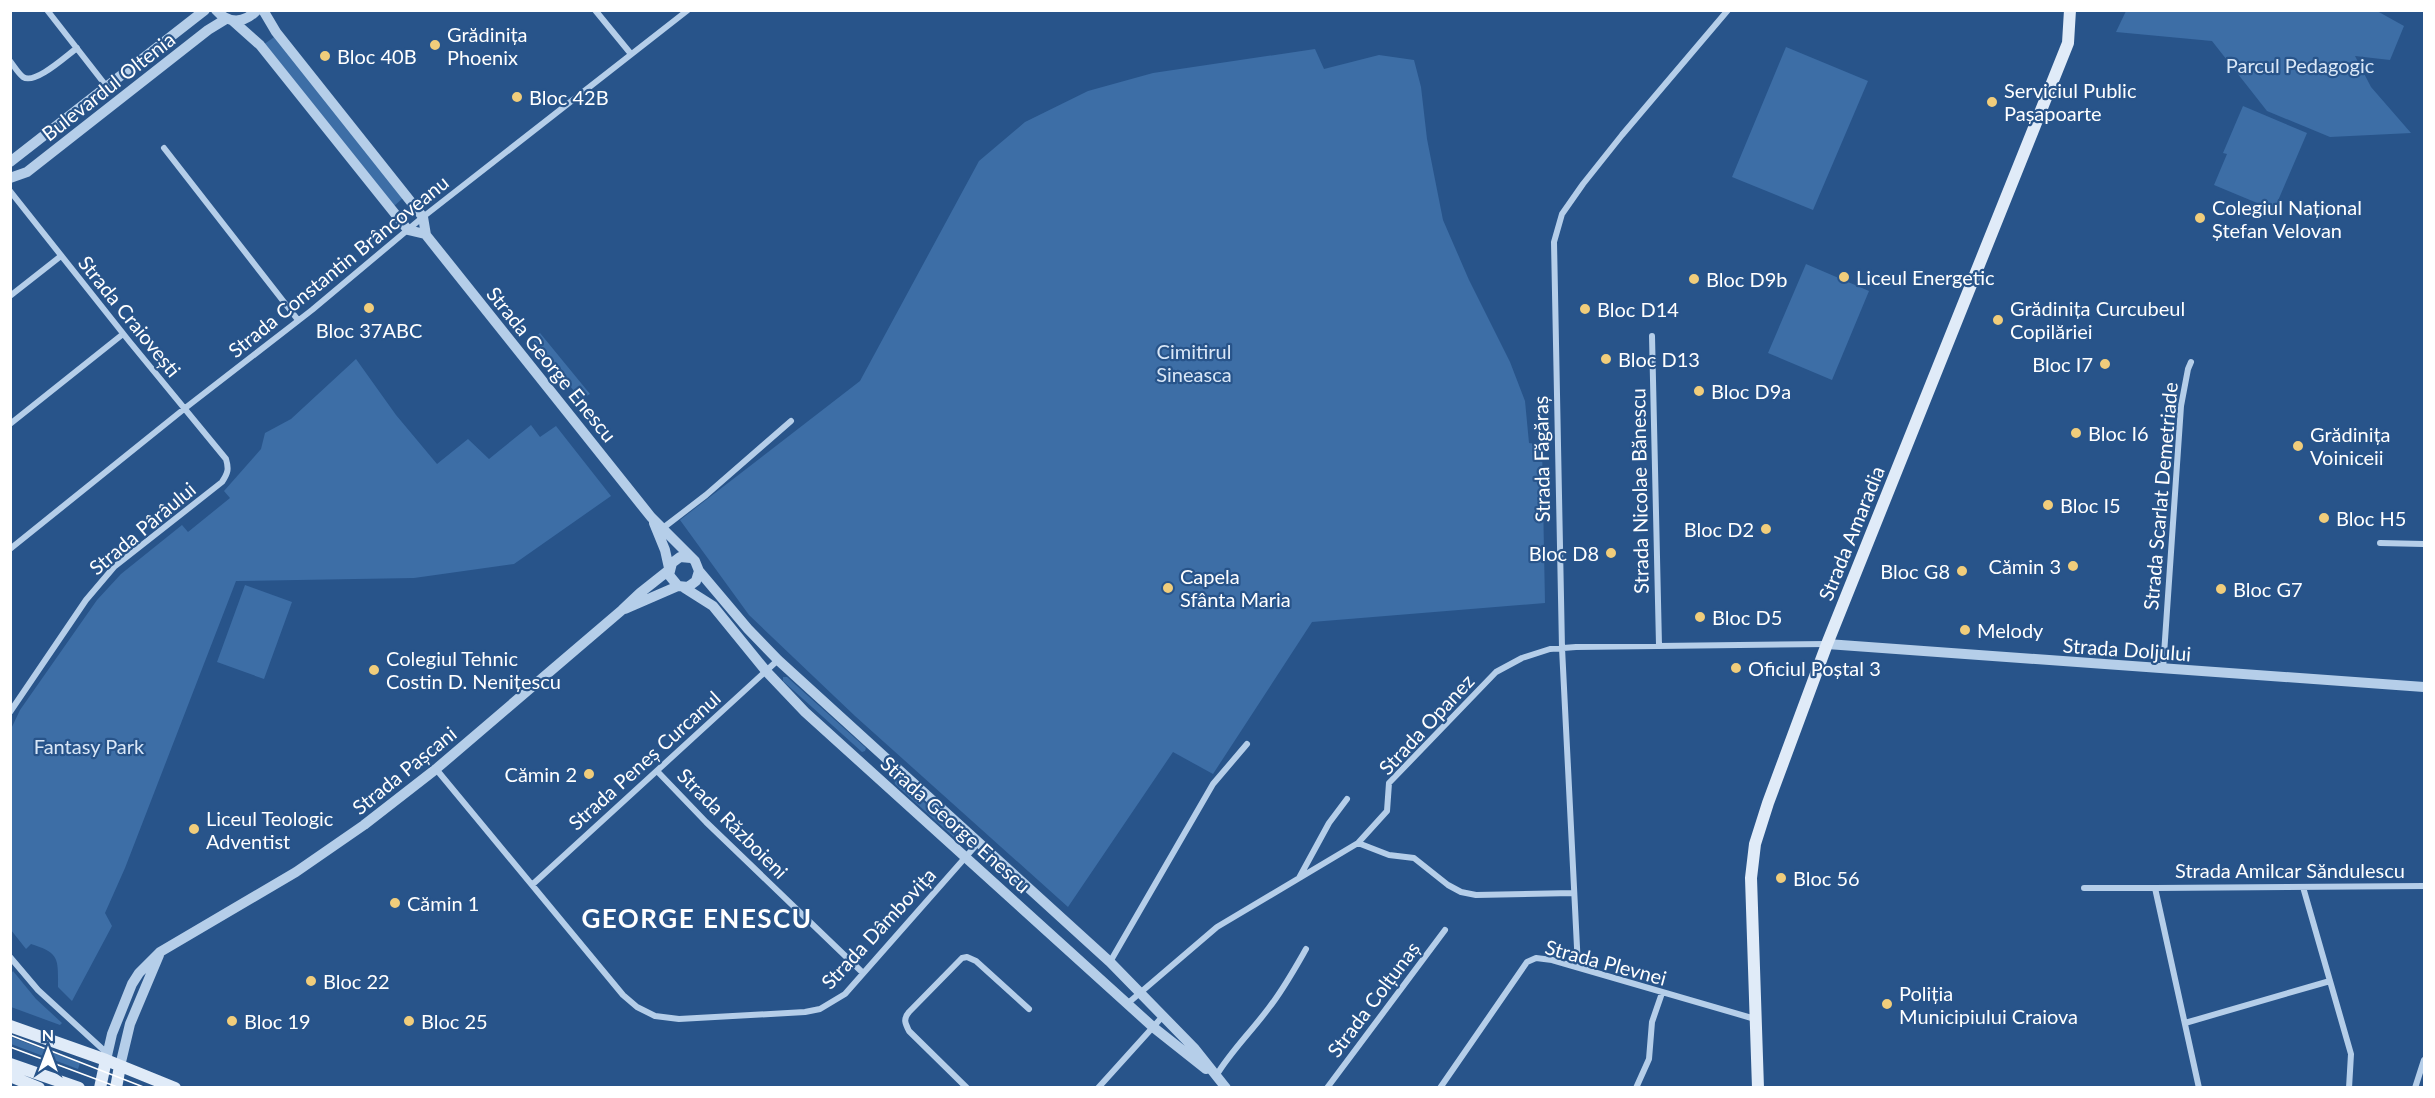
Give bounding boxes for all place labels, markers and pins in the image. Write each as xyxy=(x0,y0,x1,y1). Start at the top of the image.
place label: Grădinița Phoenix xyxy=(447,22,528,69)
marker: Grădinița Phoenix xyxy=(428,38,442,52)
place label: Bloc 40B xyxy=(337,44,417,68)
marker: Bloc 40B xyxy=(318,49,332,63)
place label: Serviciul Public Pașapoarte xyxy=(2004,78,2137,125)
place label: Bloc 42B xyxy=(529,85,609,109)
marker: Bloc 42B xyxy=(510,90,524,104)
marker: Serviciul Public Pașapoarte xyxy=(1985,95,1999,109)
place label: Colegiul Național Ștefan Velovan xyxy=(2212,195,2362,242)
marker: Colegiul Național Ștefan Velovan xyxy=(2193,211,2207,225)
place label: Liceul Energetic xyxy=(1856,265,1995,289)
place label: Bloc D9b xyxy=(1706,267,1787,291)
marker: Liceul Energetic xyxy=(1837,270,1851,284)
marker: Bloc D9b xyxy=(1687,272,1701,286)
place label: Grădinița Curcubeul Copilăriei xyxy=(2010,296,2185,343)
place label: Bloc D14 xyxy=(1597,297,1679,321)
marker: Bloc 37ABC xyxy=(362,301,376,315)
marker: Bloc D14 xyxy=(1578,302,1592,316)
marker: Grădinița Curcubeul Copilăriei xyxy=(1991,313,2005,327)
place label: Bloc 37ABC xyxy=(316,318,422,342)
place label: Bloc D13 xyxy=(1618,347,1700,371)
marker: Bloc D13 xyxy=(1599,352,1613,366)
place label: Bloc I7 xyxy=(2032,352,2093,376)
marker: Bloc I7 xyxy=(2098,357,2112,371)
place label: Bloc D9a xyxy=(1711,379,1791,403)
marker: Bloc D9a xyxy=(1692,384,1706,398)
place label: Bloc I6 xyxy=(2088,421,2149,445)
place label: Grădinița Voiniceii xyxy=(2310,422,2391,469)
marker: Bloc I6 xyxy=(2069,426,2083,440)
marker: Grădinița Voiniceii xyxy=(2291,439,2305,453)
place label: Bloc I5 xyxy=(2060,493,2121,517)
marker: Bloc I5 xyxy=(2041,498,2055,512)
place label: Bloc H5 xyxy=(2336,506,2406,530)
marker: Bloc H5 xyxy=(2317,511,2331,525)
place label: Bloc D2 xyxy=(1684,517,1754,541)
marker: Bloc D2 xyxy=(1759,522,1773,536)
place label: Bloc D8 xyxy=(1529,541,1599,565)
marker: Bloc D8 xyxy=(1604,546,1618,560)
place label: Cămin 3 xyxy=(1989,554,2061,578)
place label: Bloc G8 xyxy=(1880,559,1950,583)
marker: Cămin 3 xyxy=(2066,559,2080,573)
place label: Capela Sfânta Maria xyxy=(1180,564,1291,611)
marker: Bloc G8 xyxy=(1955,564,1969,578)
place label: Bloc G7 xyxy=(2233,577,2303,601)
marker: Capela Sfânta Maria xyxy=(1161,581,1175,595)
marker: Bloc G7 xyxy=(2214,582,2228,596)
place label: Bloc D5 xyxy=(1712,605,1782,629)
marker: Bloc D5 xyxy=(1693,610,1707,624)
place label: Melody xyxy=(1977,618,2044,642)
marker: Melody xyxy=(1958,623,1972,637)
place label: Colegiul Tehnic Costin D. Nenițescu xyxy=(386,646,561,693)
place label: Oficiul Poștal 3 xyxy=(1748,656,1881,680)
marker: Oficiul Poștal 3 xyxy=(1729,661,1743,675)
marker: Colegiul Tehnic Costin D. Nenițescu xyxy=(367,663,381,677)
place label: Cămin 2 xyxy=(505,762,577,786)
marker: Cămin 2 xyxy=(582,767,596,781)
place label: Liceul Teologic Adventist xyxy=(206,806,334,853)
marker: Liceul Teologic Adventist xyxy=(187,822,201,836)
place label: Bloc 56 xyxy=(1793,866,1860,890)
marker: Bloc 56 xyxy=(1774,871,1788,885)
place label: Cămin 1 xyxy=(407,891,479,915)
marker: Cămin 1 xyxy=(388,896,402,910)
place label: Bloc 22 xyxy=(323,969,390,993)
marker: Bloc 22 xyxy=(304,974,318,988)
place label: Poliția Municipiului Craiova xyxy=(1899,981,2078,1028)
marker: Poliția Municipiului Craiova xyxy=(1880,997,1894,1011)
place label: Bloc 19 xyxy=(244,1009,311,1033)
place label: Bloc 25 xyxy=(421,1009,488,1033)
marker: Bloc 19 xyxy=(225,1014,239,1028)
marker: Bloc 25 xyxy=(402,1014,416,1028)

